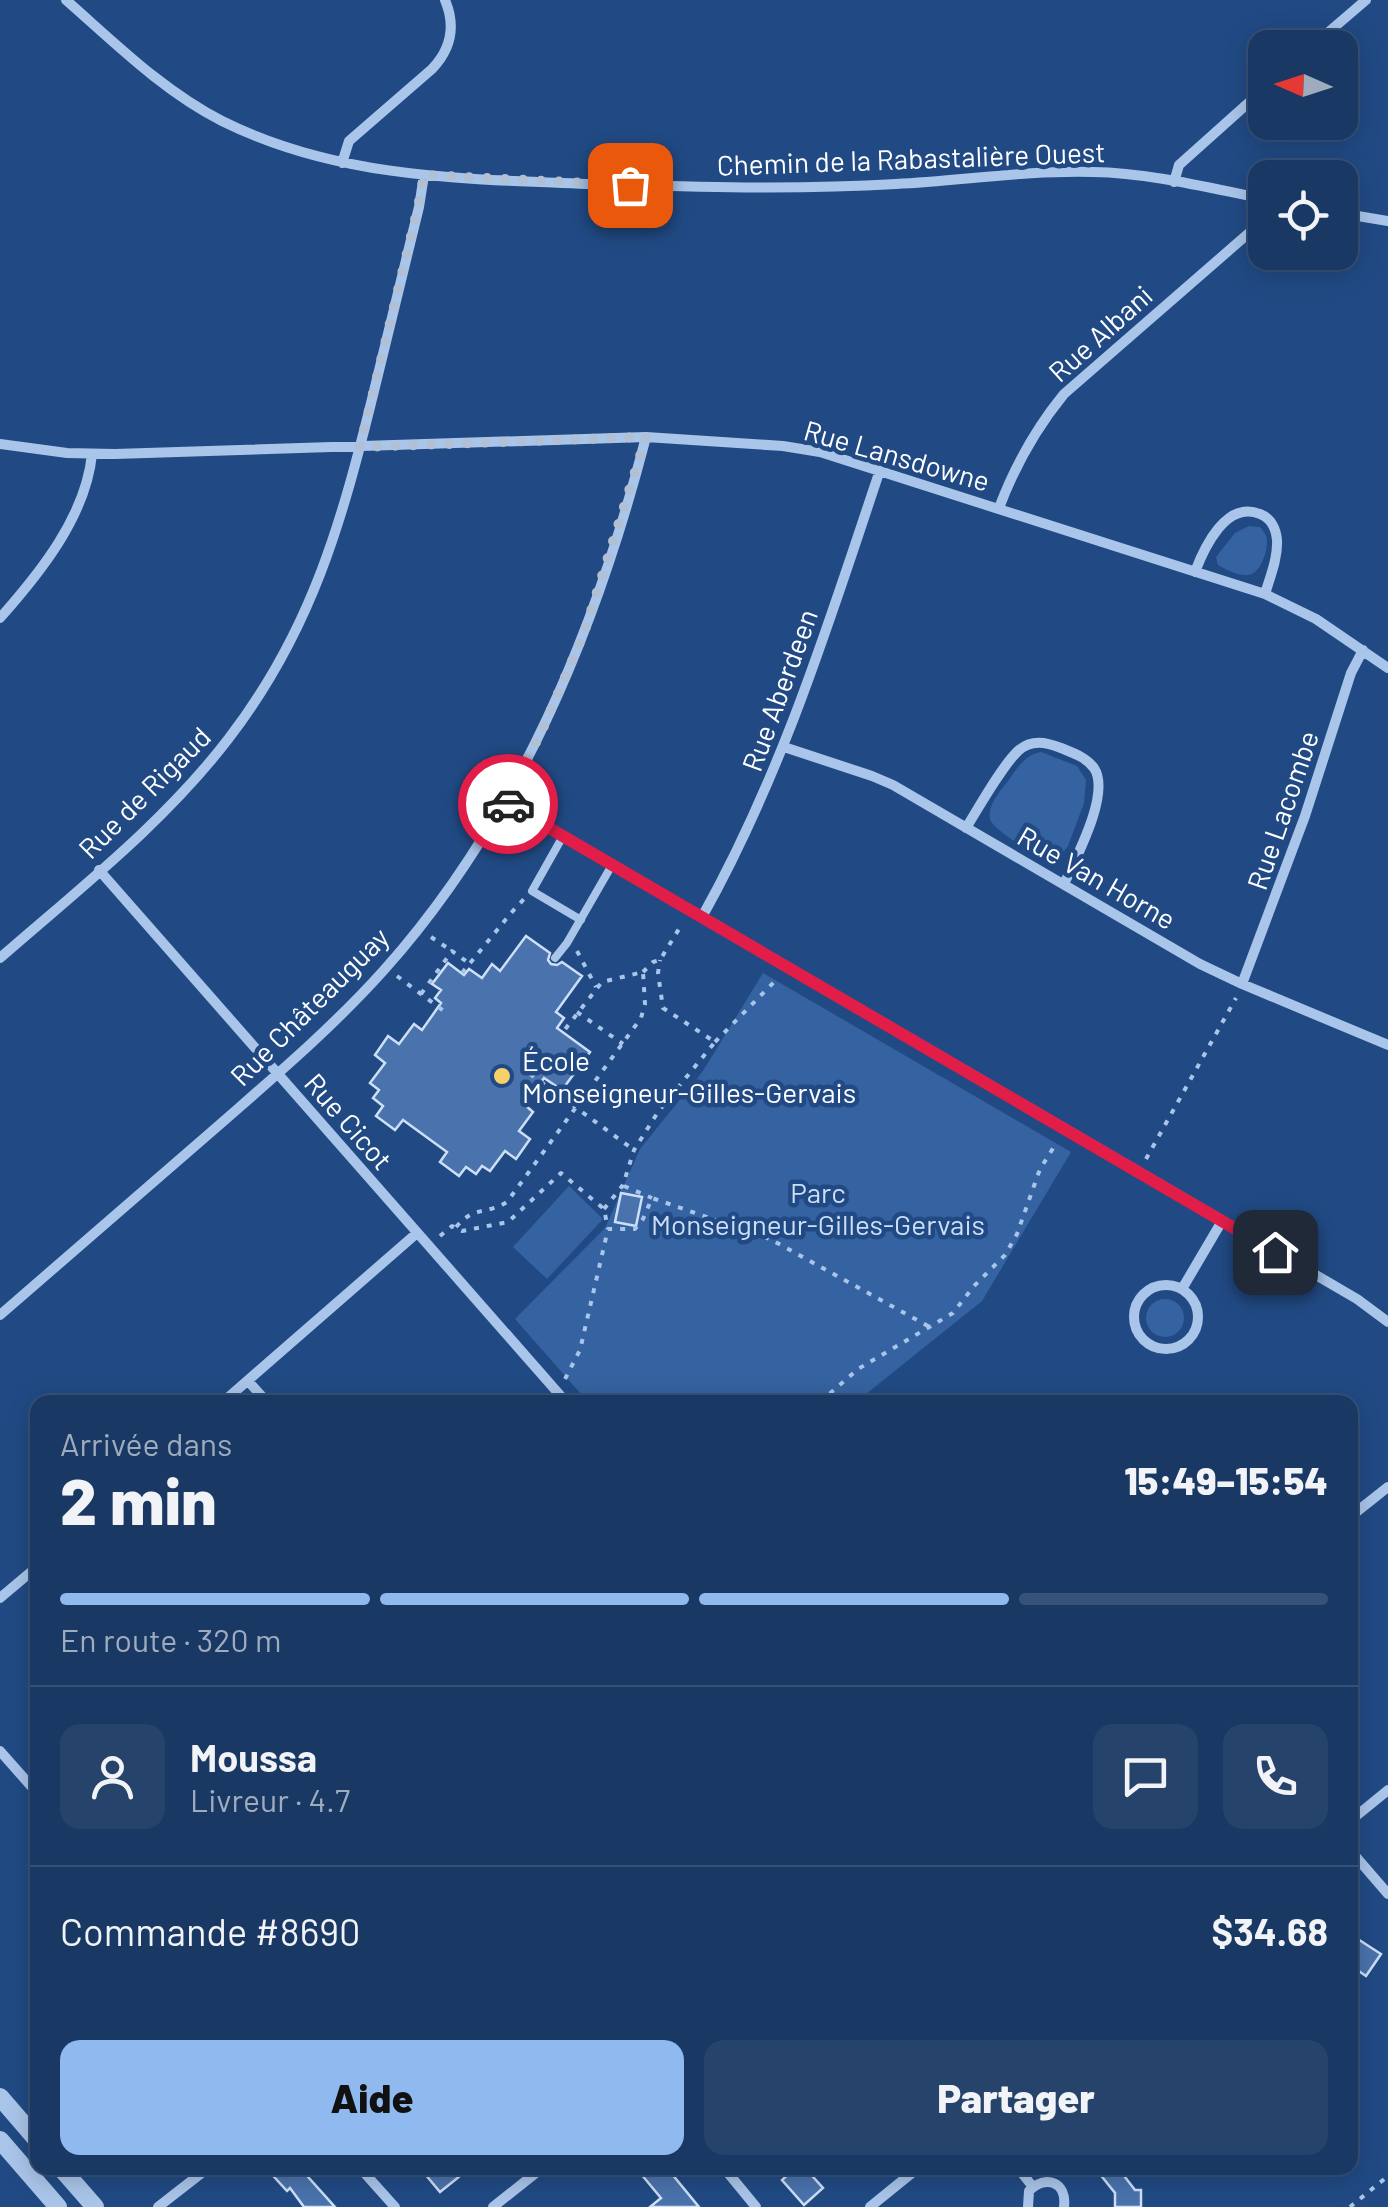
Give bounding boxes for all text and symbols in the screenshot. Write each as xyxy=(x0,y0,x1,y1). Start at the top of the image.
north arrow xyxy=(1248,30,1358,140)
map controls xyxy=(1248,30,1358,270)
street label: Chemin de la Rabastalière Ouest xyxy=(716,134,1106,182)
pin xyxy=(588,143,673,228)
icon: bag xyxy=(603,158,658,213)
button: locate xyxy=(1248,160,1358,270)
street label: Rue Albani xyxy=(1041,278,1159,388)
street label: Rue Lansdowne xyxy=(800,412,994,498)
street label: Rue Aberdeen xyxy=(734,604,824,776)
street label: Rue de Rigaud xyxy=(71,719,217,865)
street label: Rue Lacombe xyxy=(1239,726,1325,894)
courier xyxy=(458,754,558,854)
icon: car xyxy=(481,777,536,832)
street label: Rue Van Horne xyxy=(1012,818,1182,936)
street label: Rue Châteauguay xyxy=(223,920,395,1092)
place label: École Monseigneur-Gilles-Gervais xyxy=(522,1043,856,1109)
marker: École Monseigneur-Gilles-Gervais xyxy=(491,1065,513,1087)
street label: Rue Cicot xyxy=(298,1066,400,1176)
park label: Parc Monseigneur-Gilles-Gervais xyxy=(651,1175,985,1241)
pin xyxy=(1233,1210,1318,1295)
icon: home xyxy=(1248,1225,1303,1280)
text: Arrivée dans xyxy=(60,1424,233,1462)
text: 15:49–15:54 xyxy=(1124,1457,1328,1503)
text: 2 min xyxy=(60,1460,217,1538)
text: En route · 320 m xyxy=(60,1620,281,1658)
button: person xyxy=(60,1724,165,1829)
button: chat xyxy=(1093,1724,1198,1829)
button: phone xyxy=(1223,1724,1328,1829)
text: Moussa xyxy=(190,1734,317,1780)
text: Livreur · 4.7 xyxy=(190,1780,350,1818)
text: Commande #8690 xyxy=(60,1908,361,1954)
text: $34.68 xyxy=(1212,1908,1328,1954)
button: Aide xyxy=(60,2040,684,2155)
button: Partager xyxy=(704,2040,1328,2155)

